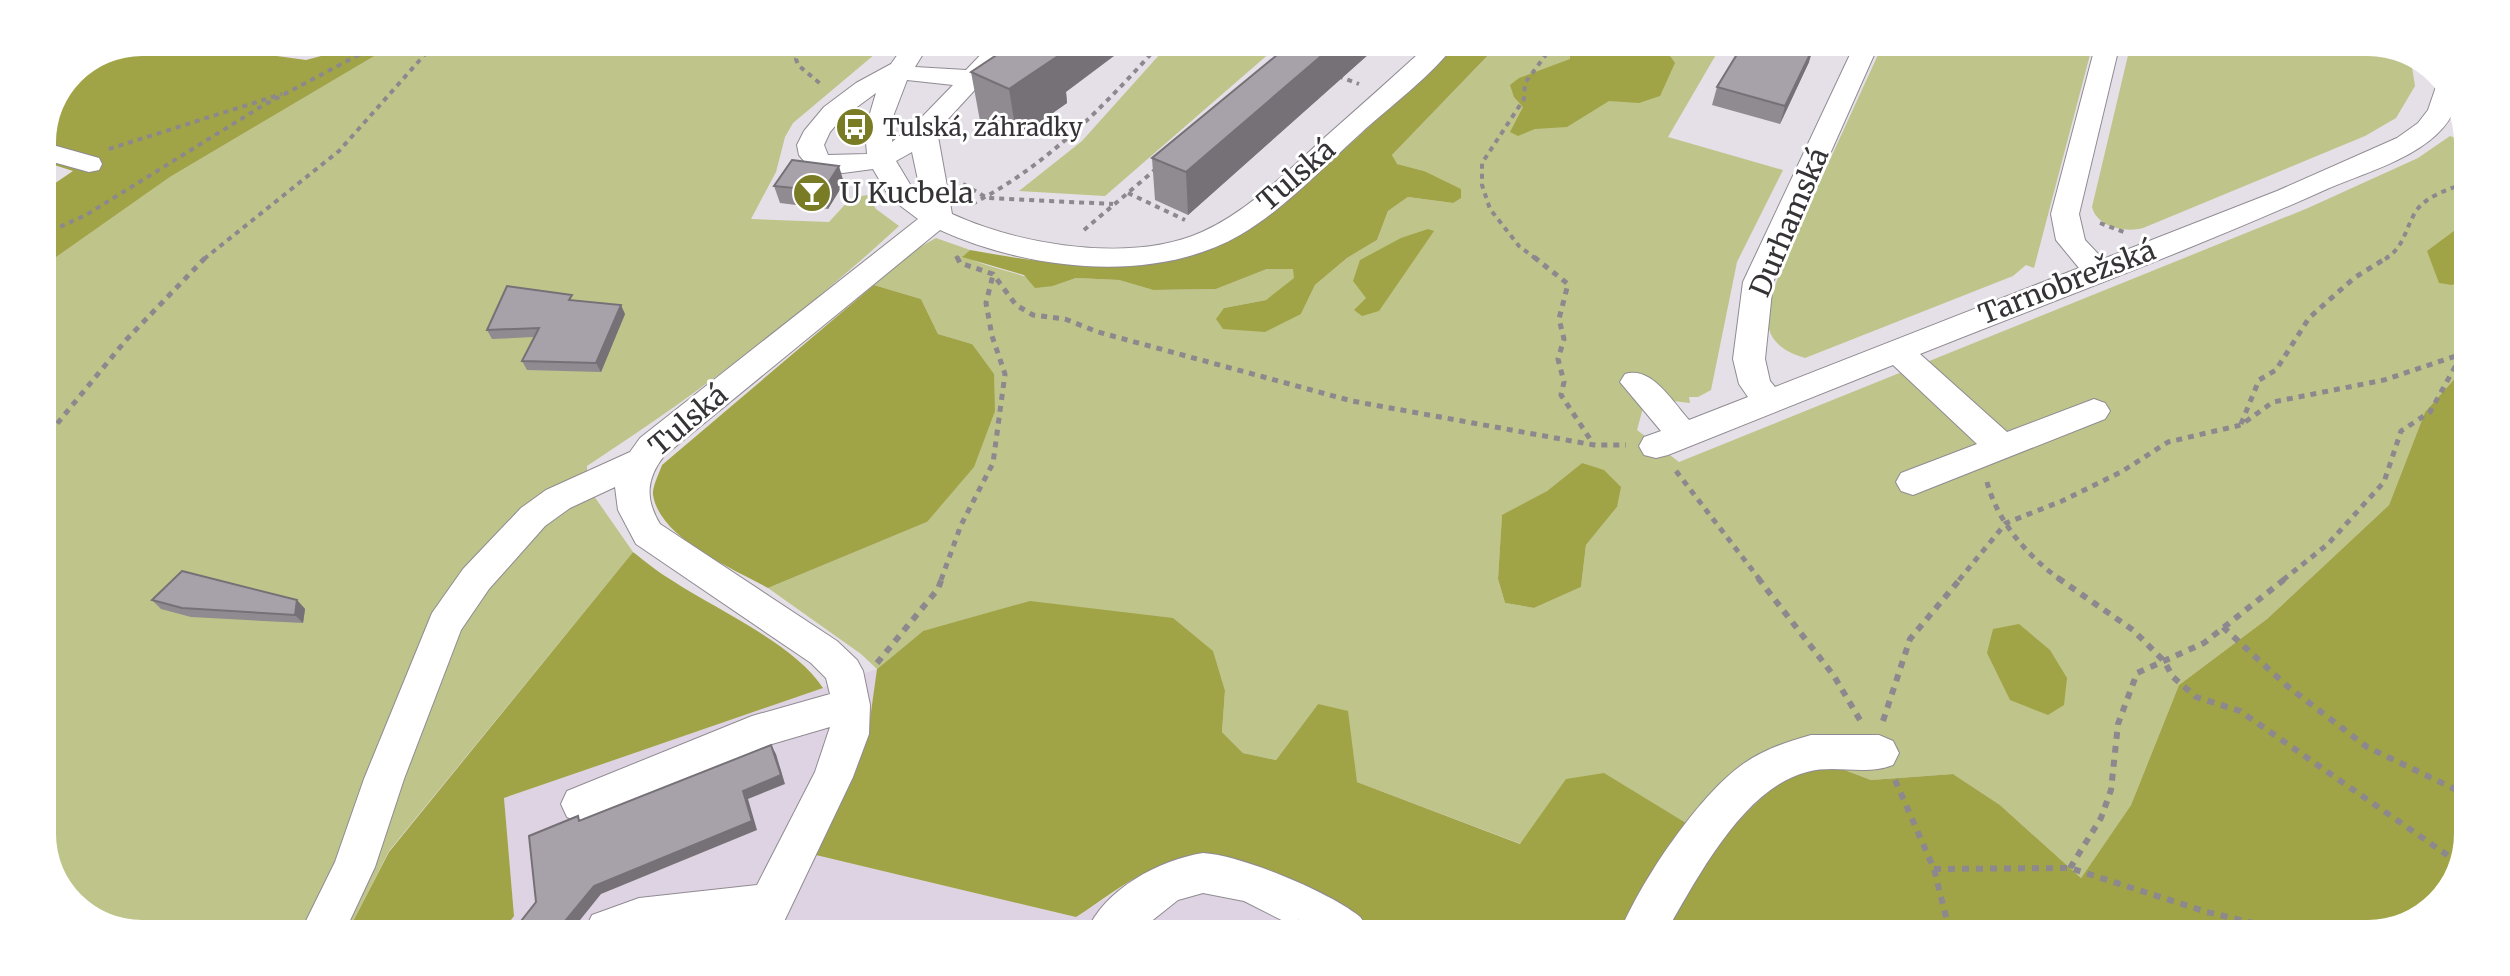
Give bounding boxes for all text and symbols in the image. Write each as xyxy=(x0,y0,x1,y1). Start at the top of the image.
bus stop icon: Tulská, záhradky xyxy=(834,106,876,148)
place label: Tulská, záhradky xyxy=(883,112,1083,143)
street label: Tulská xyxy=(1250,131,1342,219)
street label: Durhamská xyxy=(1742,142,1836,302)
bar icon: U Kucbela xyxy=(791,172,833,214)
place label: U Kucbela xyxy=(840,175,974,211)
street label: Tarnobrežská xyxy=(1974,232,2160,332)
street label: Tulská xyxy=(641,377,735,463)

